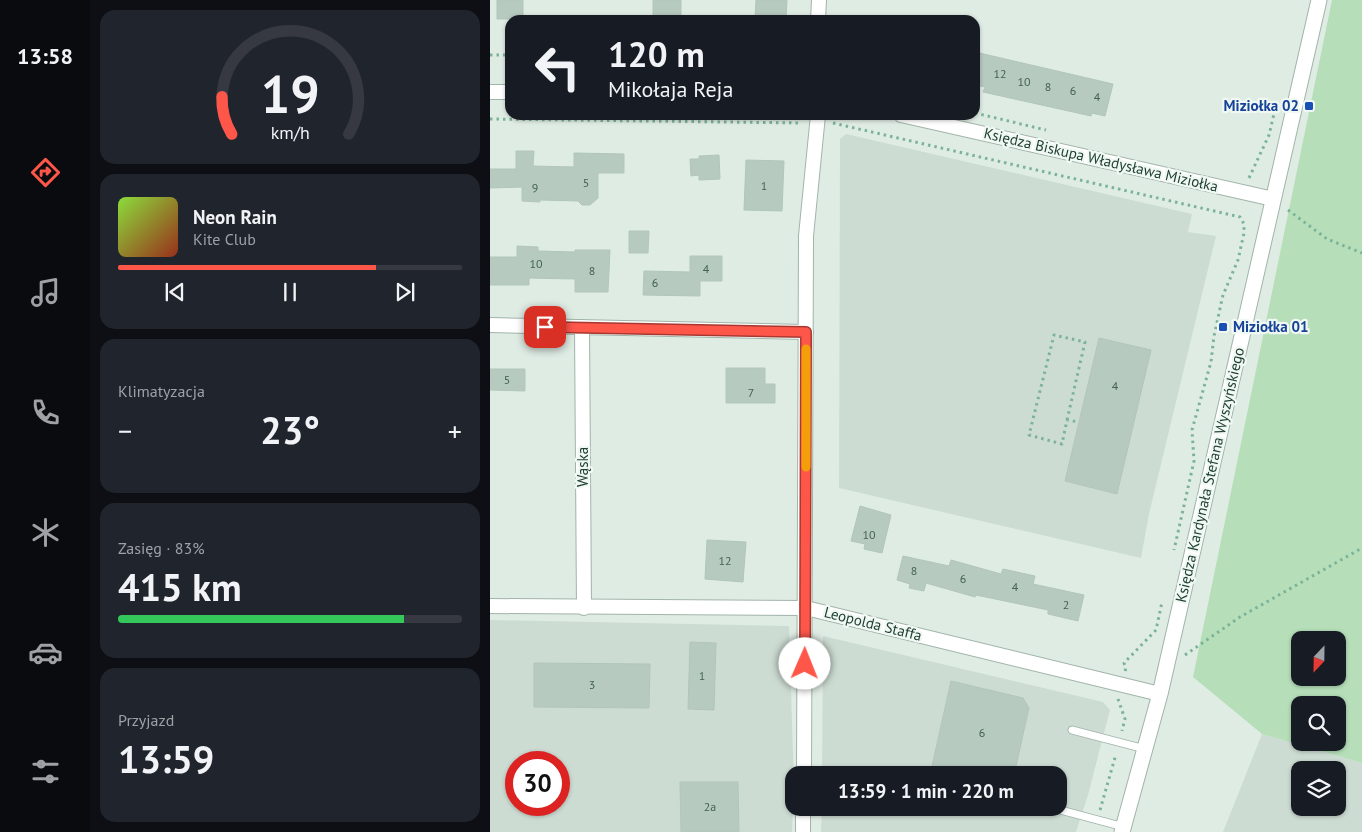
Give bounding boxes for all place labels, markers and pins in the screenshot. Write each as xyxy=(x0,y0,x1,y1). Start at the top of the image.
place label: Miziołka 02 xyxy=(1224,96,1299,115)
marker: Miziołka 02 xyxy=(1303,100,1315,112)
pin xyxy=(524,306,566,348)
place label: Miziołka 01 xyxy=(1233,317,1308,336)
marker: Miziołka 01 xyxy=(1217,321,1229,333)

